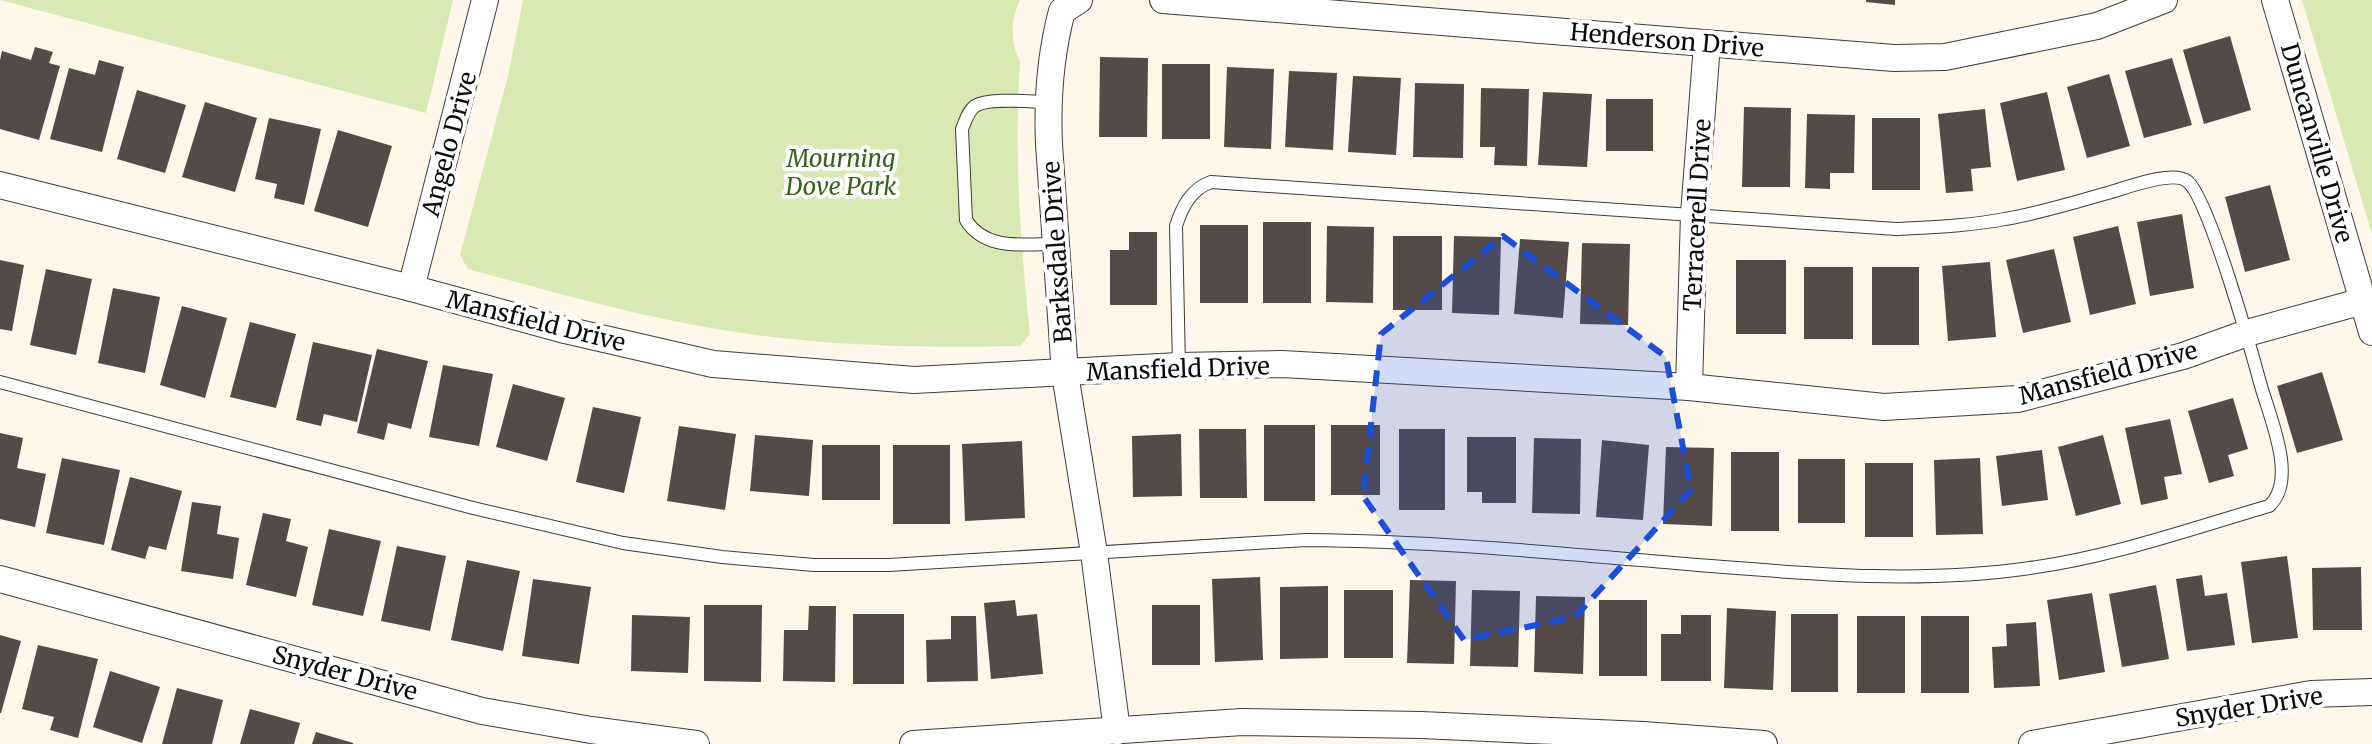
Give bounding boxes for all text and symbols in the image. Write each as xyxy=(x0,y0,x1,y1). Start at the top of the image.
street label: Henderson Drive xyxy=(1569,16,1765,64)
street label: Duncanville Drive xyxy=(2274,40,2360,246)
street label: Angelo Drive xyxy=(415,68,483,221)
street label: Terracerell Drive xyxy=(1676,118,1718,312)
park label: Mourning Dove Park xyxy=(785,143,896,202)
street label: Barksdale Drive xyxy=(1035,160,1079,344)
street label: Mansfield Drive xyxy=(443,284,629,358)
street label: Mansfield Drive xyxy=(2015,334,2201,412)
street label: Mansfield Drive xyxy=(1086,350,1270,388)
street label: Snyder Drive xyxy=(269,639,421,707)
street label: Snyder Drive xyxy=(2173,680,2325,734)

